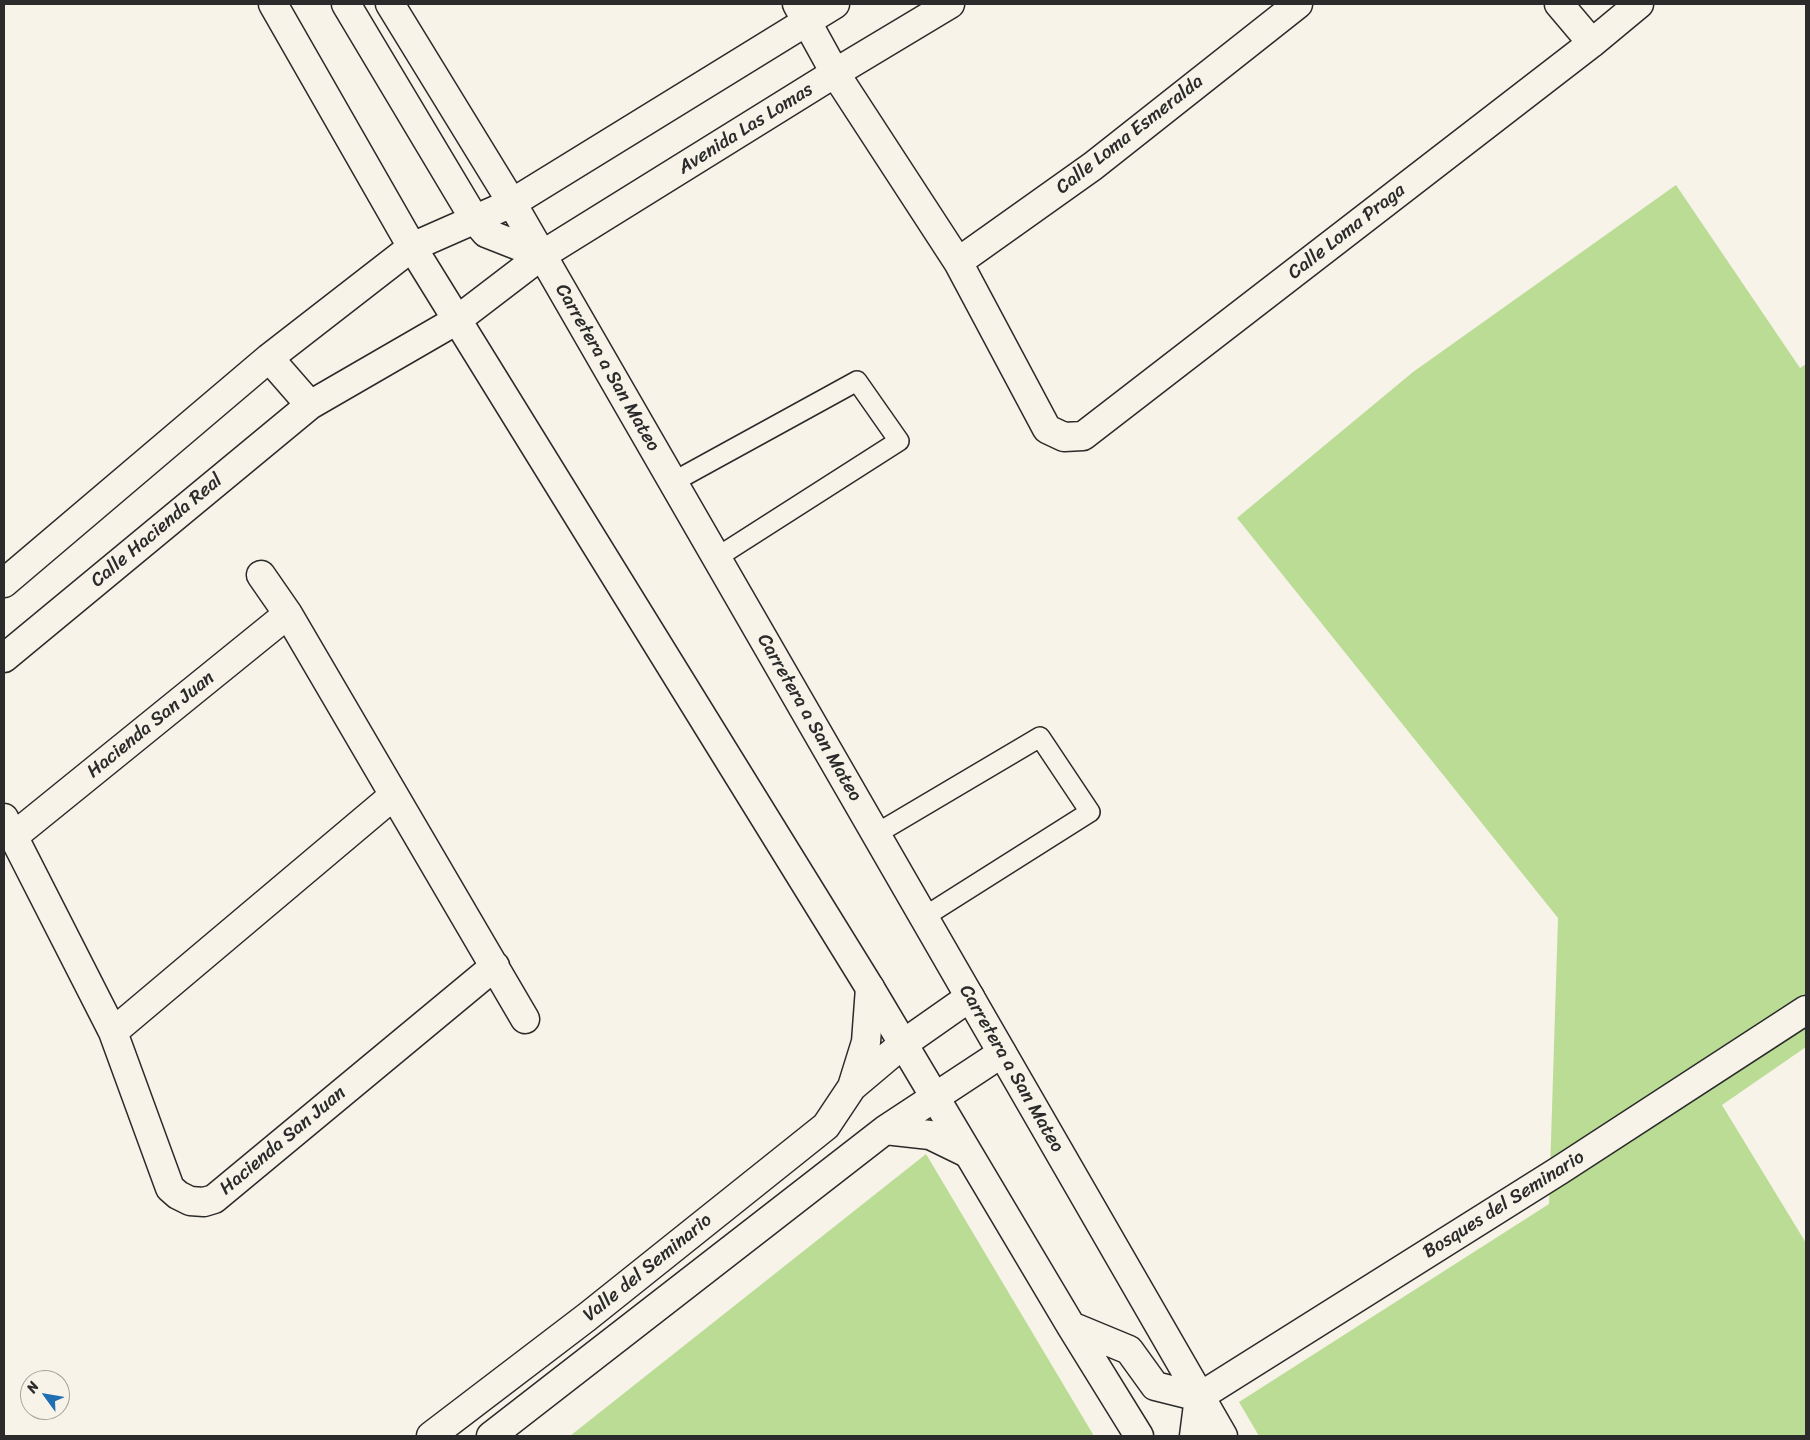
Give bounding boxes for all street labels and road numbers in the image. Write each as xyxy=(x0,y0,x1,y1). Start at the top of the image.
street label: Calle Loma Esmeralda xyxy=(1052,70,1208,200)
street label: Avenida Las Lomas xyxy=(675,78,817,180)
street label: Calle Loma Praga xyxy=(1284,179,1410,285)
street label: Carretera a San Mateo xyxy=(550,280,664,456)
street label: Calle Hacienda Real xyxy=(87,469,227,593)
street label: Carretera a San Mateo xyxy=(752,630,866,806)
street label: Hacienda San Juan xyxy=(83,667,219,783)
street label: Carretera a San Mateo xyxy=(954,981,1068,1157)
street label: Hacienda San Juan xyxy=(215,1082,351,1200)
street label: Bosques del Seminario xyxy=(1419,1146,1589,1264)
street label: Valle del Seminario xyxy=(579,1209,717,1327)

